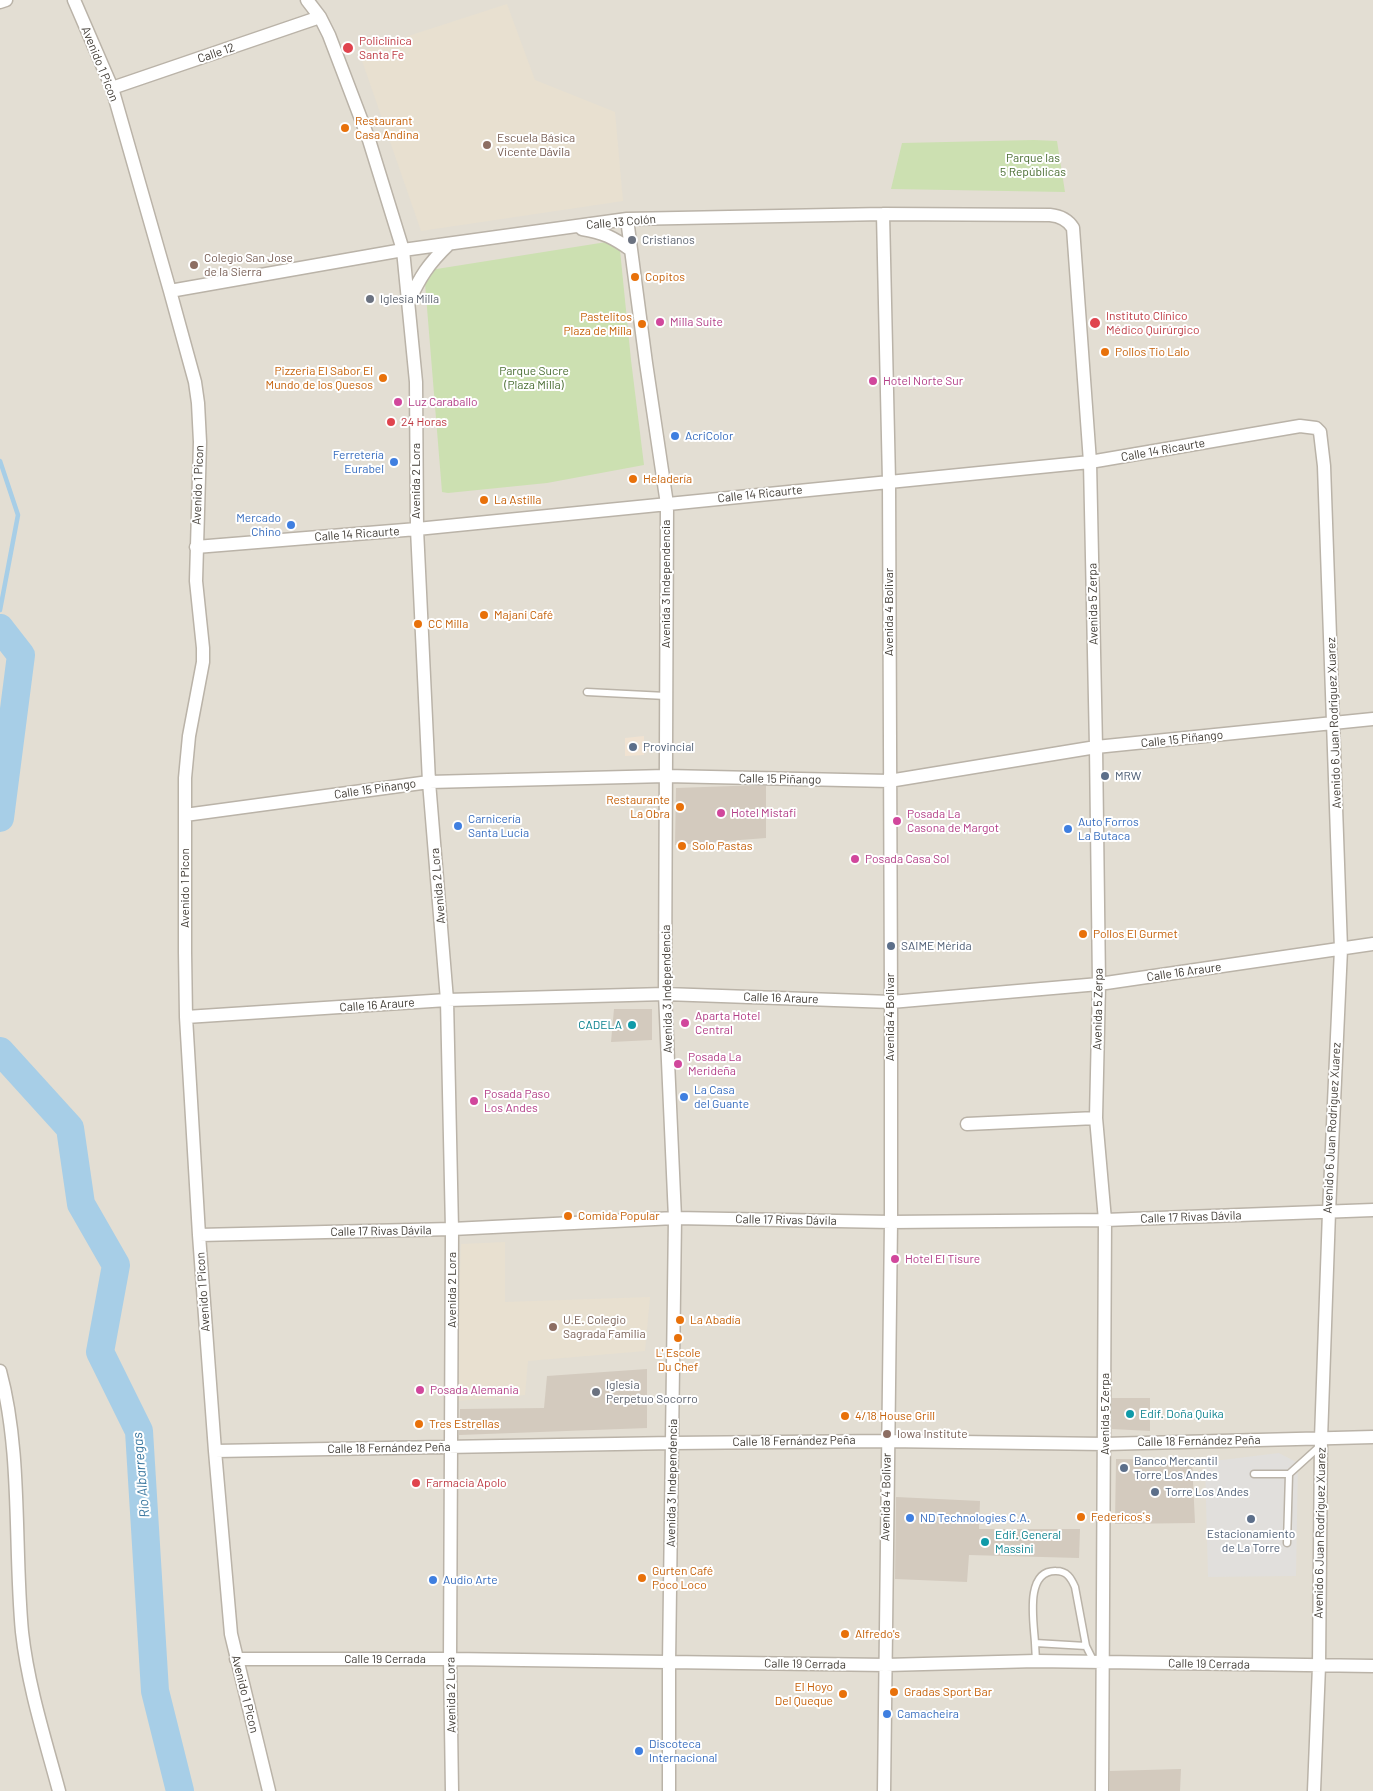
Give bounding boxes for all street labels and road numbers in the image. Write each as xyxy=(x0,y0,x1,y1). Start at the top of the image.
street label: Avenido 1 Picon xyxy=(78,24,122,104)
street label: Calle 12 xyxy=(196,40,236,66)
street label: Calle 13 Colón xyxy=(586,212,656,232)
street label: Calle 14 Ricaurte xyxy=(1120,436,1206,464)
street label: Avenida 2 Lora xyxy=(409,443,423,519)
street label: Avenido 1 Picon xyxy=(189,445,207,525)
street label: Calle 14 Ricaurte xyxy=(717,482,803,506)
street label: Avenida 3 Independencia xyxy=(659,520,673,648)
street label: Calle 14 Ricaurte xyxy=(314,524,400,544)
street label: Avenida 5 Zerpa xyxy=(1085,563,1101,645)
street label: Avenida 4 Bolivar xyxy=(882,568,896,656)
street label: Avenido 6 Juan Rodriguez Xuarez xyxy=(1324,637,1344,809)
street label: Calle 15 Piñango xyxy=(1140,728,1224,750)
street label: Calle 15 Piñango xyxy=(739,771,821,787)
street label: Calle 15 Piñango xyxy=(333,776,417,802)
street label: Avenida 2 Lora xyxy=(428,847,448,925)
street label: Avenido 1 Picon xyxy=(178,848,192,928)
street label: Avenida 3 Independencia xyxy=(659,925,675,1053)
street label: Calle 16 Araure xyxy=(1146,960,1222,984)
street label: Avenida 5 Zerpa xyxy=(1090,968,1106,1050)
street label: Avenida 4 Bolivar xyxy=(883,973,897,1061)
street label: Calle 16 Araure xyxy=(743,989,819,1007)
street label: Calle 16 Araure xyxy=(339,995,415,1015)
street label: Avenido 6 Juan Rodriguez Xuarez xyxy=(1320,1042,1344,1214)
street label: Calle 17 Rivas Dávila xyxy=(1140,1208,1242,1226)
street label: Calle 17 Rivas Dávila xyxy=(735,1212,837,1228)
street label: Calle 17 Rivas Dávila xyxy=(330,1223,432,1239)
street label: Avenido 1 Picon xyxy=(193,1252,213,1332)
street label: Avenida 2 Lora xyxy=(445,1252,459,1328)
street label: Avenida 5 Zerpa xyxy=(1098,1373,1112,1455)
street label: Avenida 3 Independencia xyxy=(664,1419,680,1547)
street label: Calle 18 Fernández Peña xyxy=(732,1433,856,1449)
street label: Calle 18 Fernández Peña xyxy=(1137,1433,1261,1449)
street label: Calle 18 Fernández Peña xyxy=(327,1440,451,1456)
street label: Avenido 6 Juan Rodriguez Xuarez xyxy=(1311,1447,1329,1619)
street label: Avenida 4 Bolivar xyxy=(878,1453,894,1541)
street label: Calle 19 Cerrada xyxy=(344,1652,426,1666)
street label: Avenido 1 Picon xyxy=(228,1654,262,1734)
street label: Calle 19 Cerrada xyxy=(764,1656,846,1672)
street label: Calle 19 Cerrada xyxy=(1168,1656,1250,1672)
street label: Avenida 2 Lora xyxy=(443,1657,459,1733)

